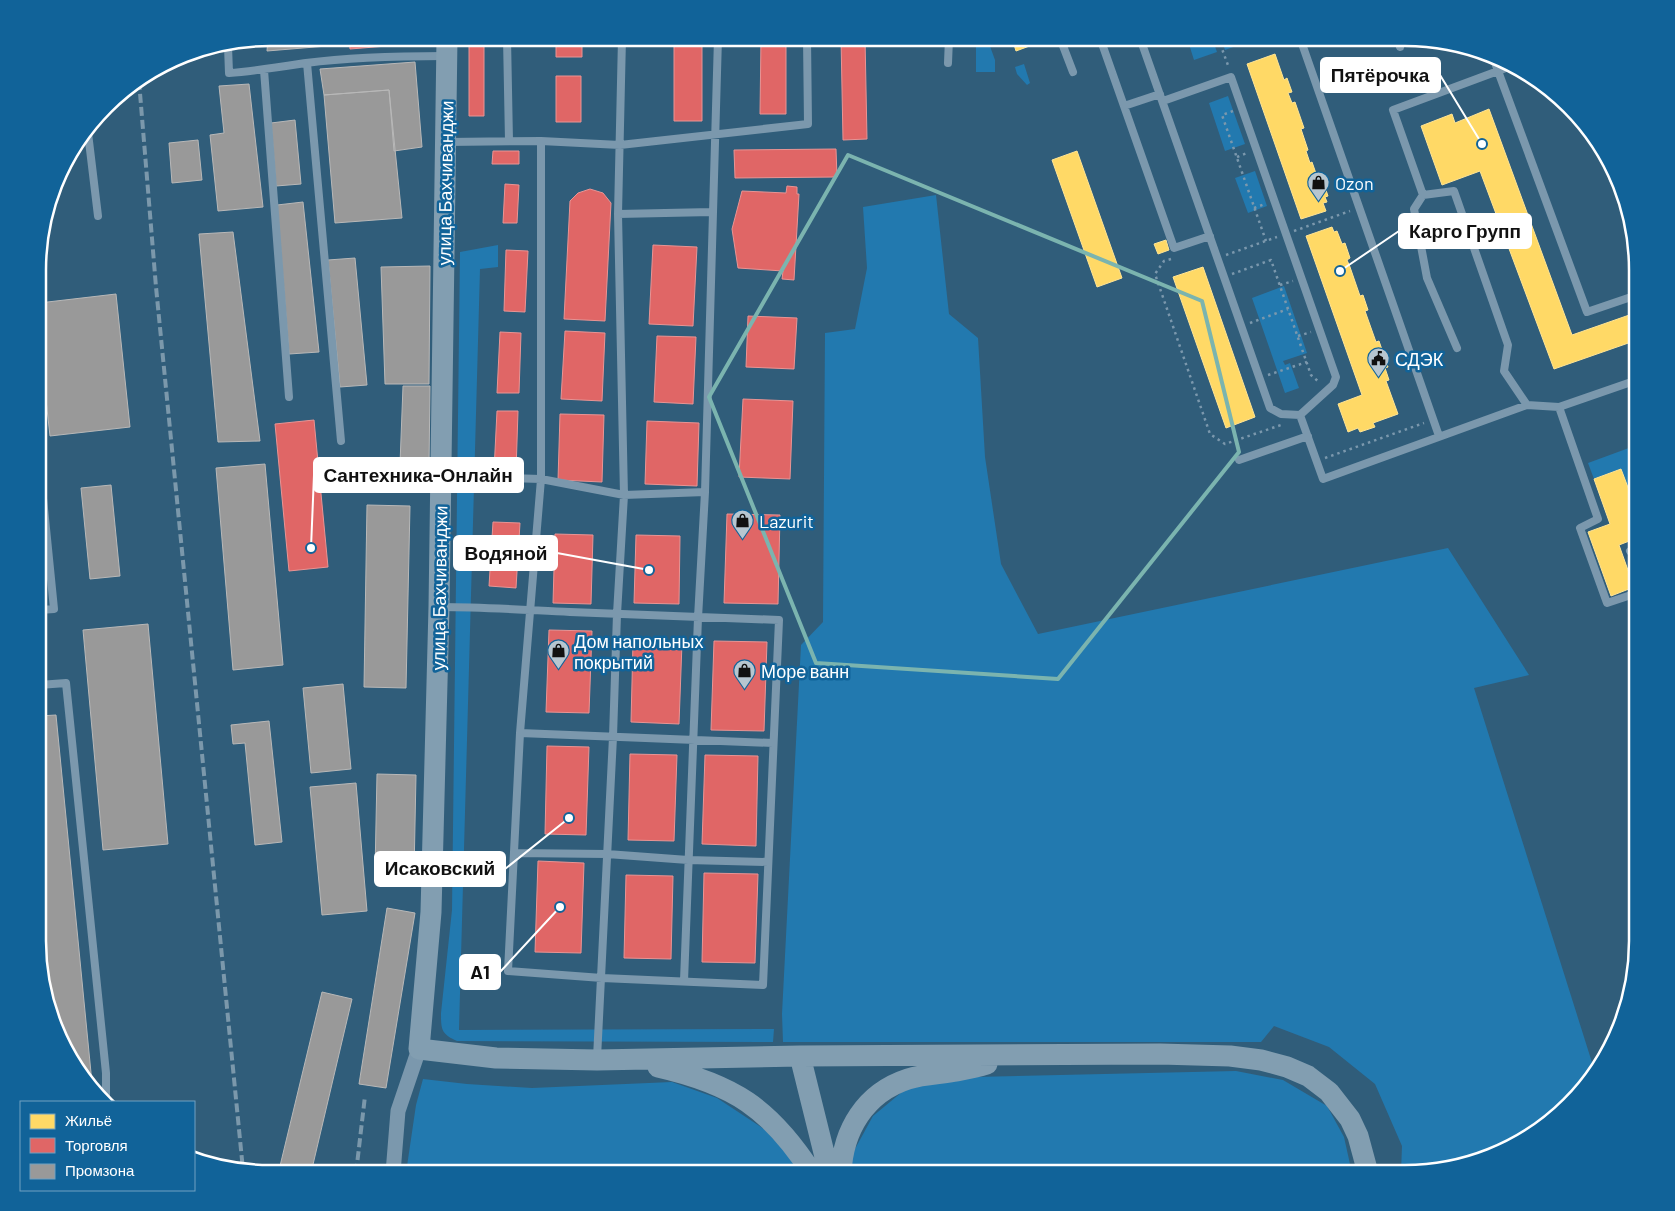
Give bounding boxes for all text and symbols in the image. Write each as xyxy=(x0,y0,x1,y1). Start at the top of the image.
callout: Пятёрочка xyxy=(1321,58,1440,92)
text: Пятёрочка xyxy=(1331,63,1430,86)
street label: улица Бахчиванджи xyxy=(433,100,457,266)
shop icon: Ozon xyxy=(1307,171,1331,202)
place label: Ozon xyxy=(1335,172,1374,194)
callout: Карго Групп xyxy=(1399,214,1531,248)
text: Карго Групп xyxy=(1409,219,1521,242)
public building icon: СДЭК xyxy=(1367,347,1391,378)
place label: СДЭК xyxy=(1395,348,1444,370)
callout: Сантехника-Онлайн xyxy=(314,458,523,492)
text: Сантехника-Онлайн xyxy=(323,463,513,486)
street label: улица Бахчиванджи xyxy=(427,505,451,671)
shop icon: Lazurit xyxy=(731,509,755,540)
place label: Lazurit xyxy=(759,510,814,532)
callout: Водяной xyxy=(454,536,557,570)
text: Водяной xyxy=(465,541,548,564)
place label: Дом напольных покрытий xyxy=(574,630,703,673)
shop icon: Дом напольных покрытий xyxy=(546,639,570,670)
shop icon: Море ванн xyxy=(733,659,757,690)
place label: Море ванн xyxy=(761,660,849,682)
callout: Исаковский xyxy=(375,852,505,886)
text: Исаковский xyxy=(385,856,495,879)
callout: A1 xyxy=(460,955,500,989)
text: A1 xyxy=(470,960,490,983)
legend xyxy=(20,1101,195,1191)
text: Жильё xyxy=(65,1111,112,1129)
text: Торговля xyxy=(65,1136,128,1154)
text: Промзона xyxy=(65,1161,135,1179)

